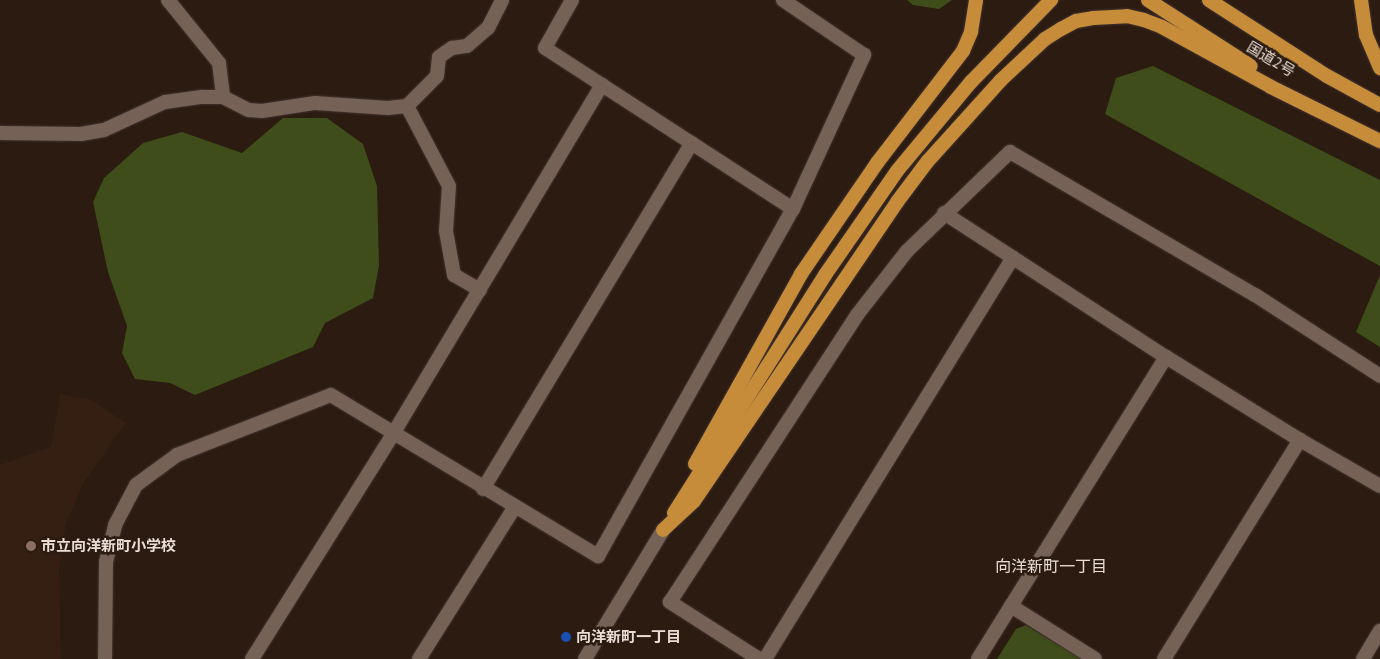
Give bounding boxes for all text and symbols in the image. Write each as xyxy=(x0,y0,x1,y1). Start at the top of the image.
street label: 国道2号 xyxy=(1244,38,1298,80)
place label: 市立向洋新町小学校 xyxy=(41,537,176,555)
marker: 市立向洋新町小学校 xyxy=(25,540,37,552)
district label: 向洋新町一丁目 xyxy=(995,556,1107,576)
place label: 向洋新町一丁目 xyxy=(576,628,681,646)
marker: 向洋新町一丁目 xyxy=(560,631,572,643)

